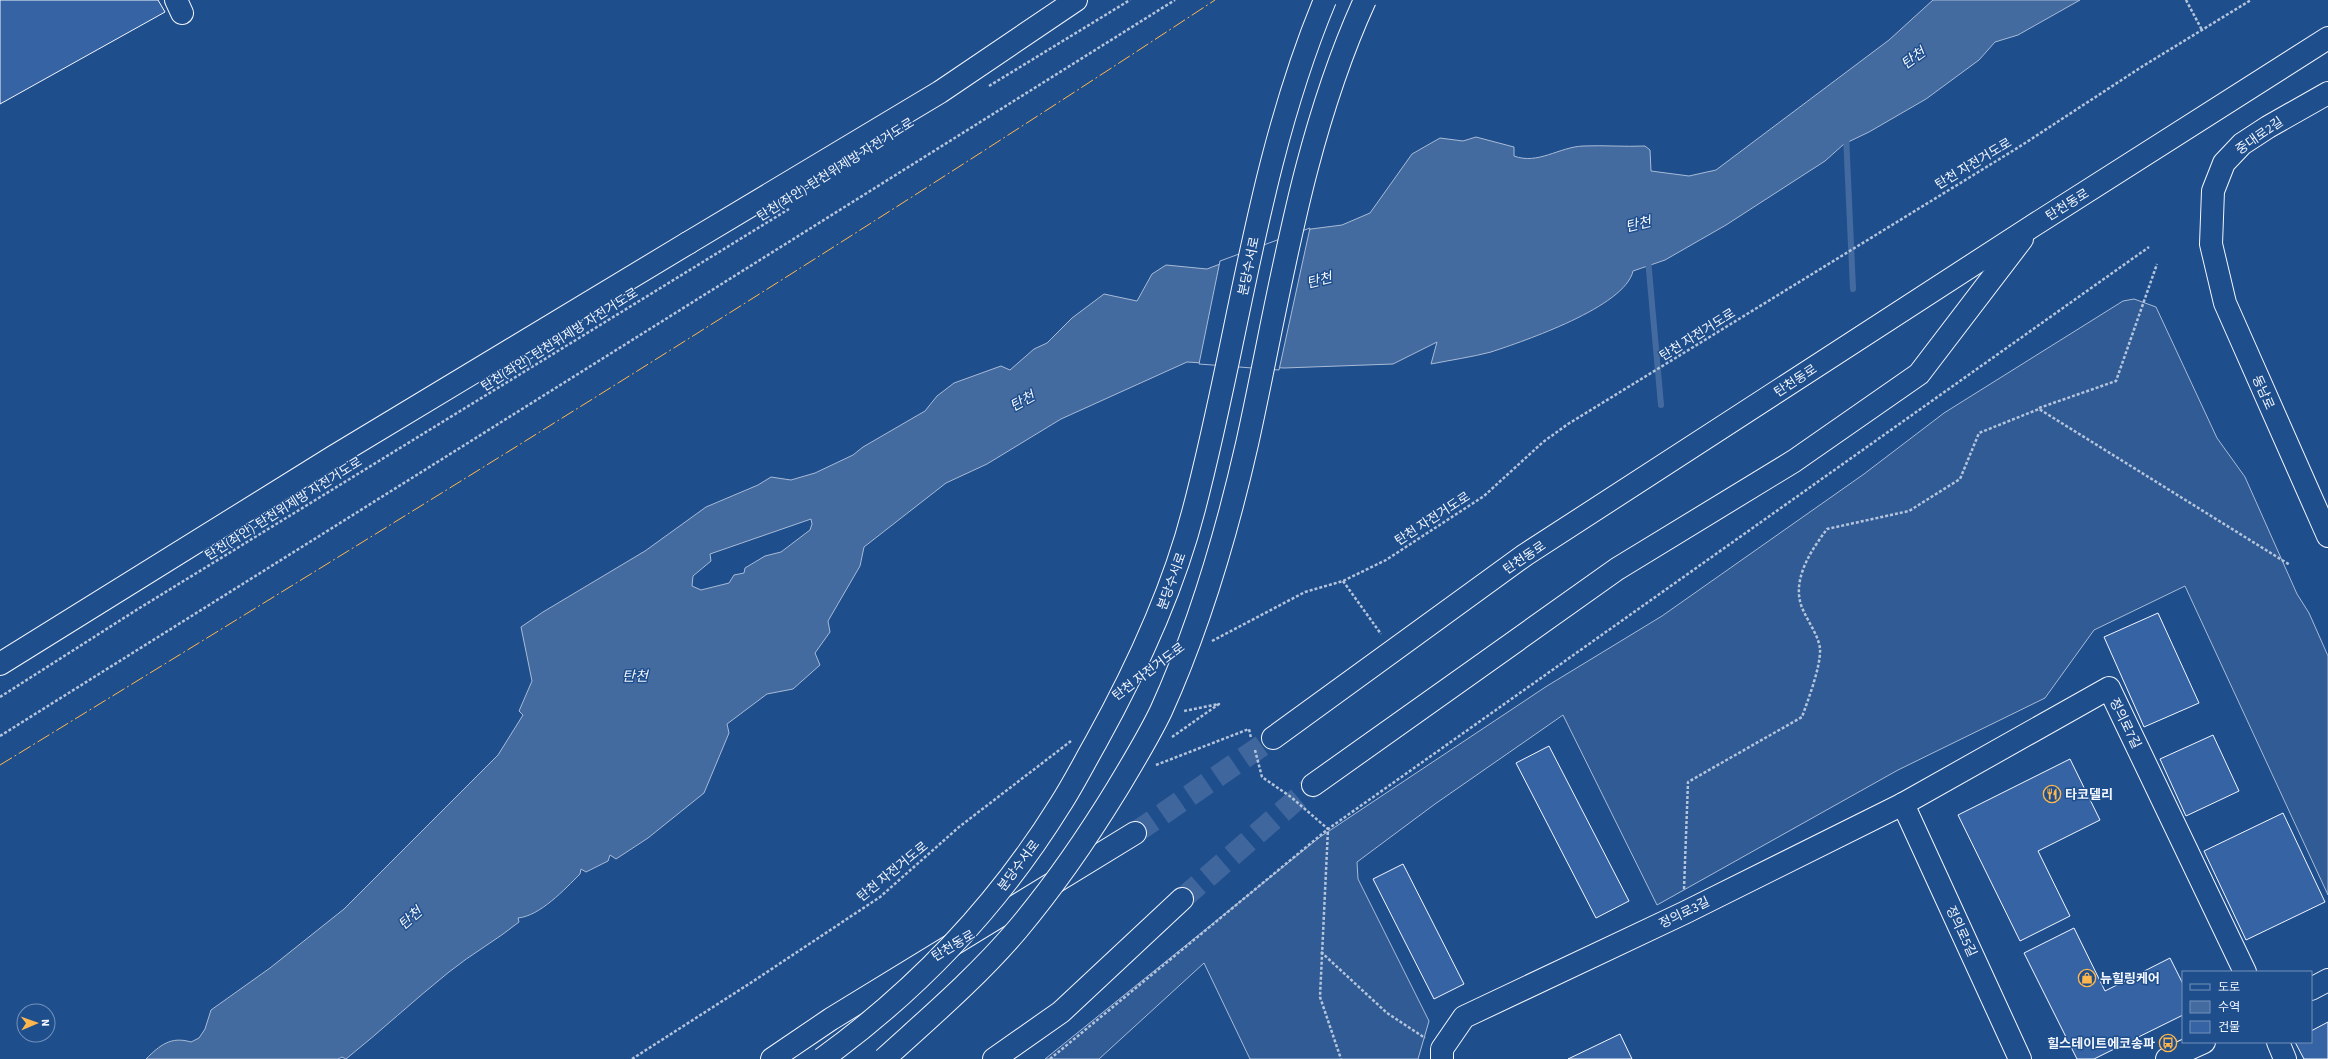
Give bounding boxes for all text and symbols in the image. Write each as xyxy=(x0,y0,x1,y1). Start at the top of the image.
water label: 탄천 xyxy=(1897,42,1931,74)
street label: 중대로2길 xyxy=(2232,113,2287,159)
street label: 탄천(좌안)-탄천위제방 자전거도로 xyxy=(754,114,917,226)
street label: 탄천 자전거도로 xyxy=(1932,134,2015,194)
street label: 탄천동로 xyxy=(2042,185,2093,225)
water label: 탄천 xyxy=(1623,212,1654,238)
street label: 분당수서로 xyxy=(1234,235,1264,297)
water label: 탄천 xyxy=(1304,268,1335,294)
street label: 탄천(좌안)-탄천위제방 자전거도로 xyxy=(478,284,641,396)
street label: 탄천 자전거도로 xyxy=(1656,304,1739,365)
street label: 탄천동로 xyxy=(1771,360,1821,401)
street label: 동남로 xyxy=(2248,372,2279,412)
water label: 탄천 xyxy=(1006,386,1040,417)
street label: 탄천(좌안)-탄천위제방 자전거도로 xyxy=(202,453,365,565)
street label: 탄천 자전거도로 xyxy=(1391,488,1474,550)
street label: 탄천동로 xyxy=(1500,537,1549,579)
street label: 분당수서로 xyxy=(1153,550,1191,613)
street label: 탄천 자전거도로 xyxy=(1109,639,1189,705)
water label: 탄천 xyxy=(622,667,649,687)
street label: 정의로7길 xyxy=(2105,695,2145,752)
restaurant icon: 타코델리 xyxy=(2042,784,2062,804)
place label: 타코델리 xyxy=(2065,786,2113,804)
street label: 분당수서로 xyxy=(994,836,1044,895)
street label: 탄천 자전거도로 xyxy=(853,838,932,906)
street label: 정의로3길 xyxy=(1656,893,1713,933)
water label: 탄천 xyxy=(394,902,428,935)
street label: 정의로5길 xyxy=(1941,903,1981,960)
street label: 탄천동로 xyxy=(928,926,979,966)
shop icon: 뉴힐링케어 xyxy=(2077,968,2097,988)
place label: 뉴힐링케어 xyxy=(2100,970,2160,988)
legend xyxy=(2182,971,2312,1043)
text: 도로 xyxy=(2218,979,2240,996)
text: 수역 xyxy=(2218,999,2240,1016)
north arrow xyxy=(16,1003,56,1043)
text: N xyxy=(38,1019,53,1027)
text: 건물 xyxy=(2218,1019,2240,1036)
bus stop icon: 힐스테이트에코송파 xyxy=(2158,1033,2178,1053)
place label: 힐스테이트에코송파 xyxy=(2047,1035,2155,1053)

